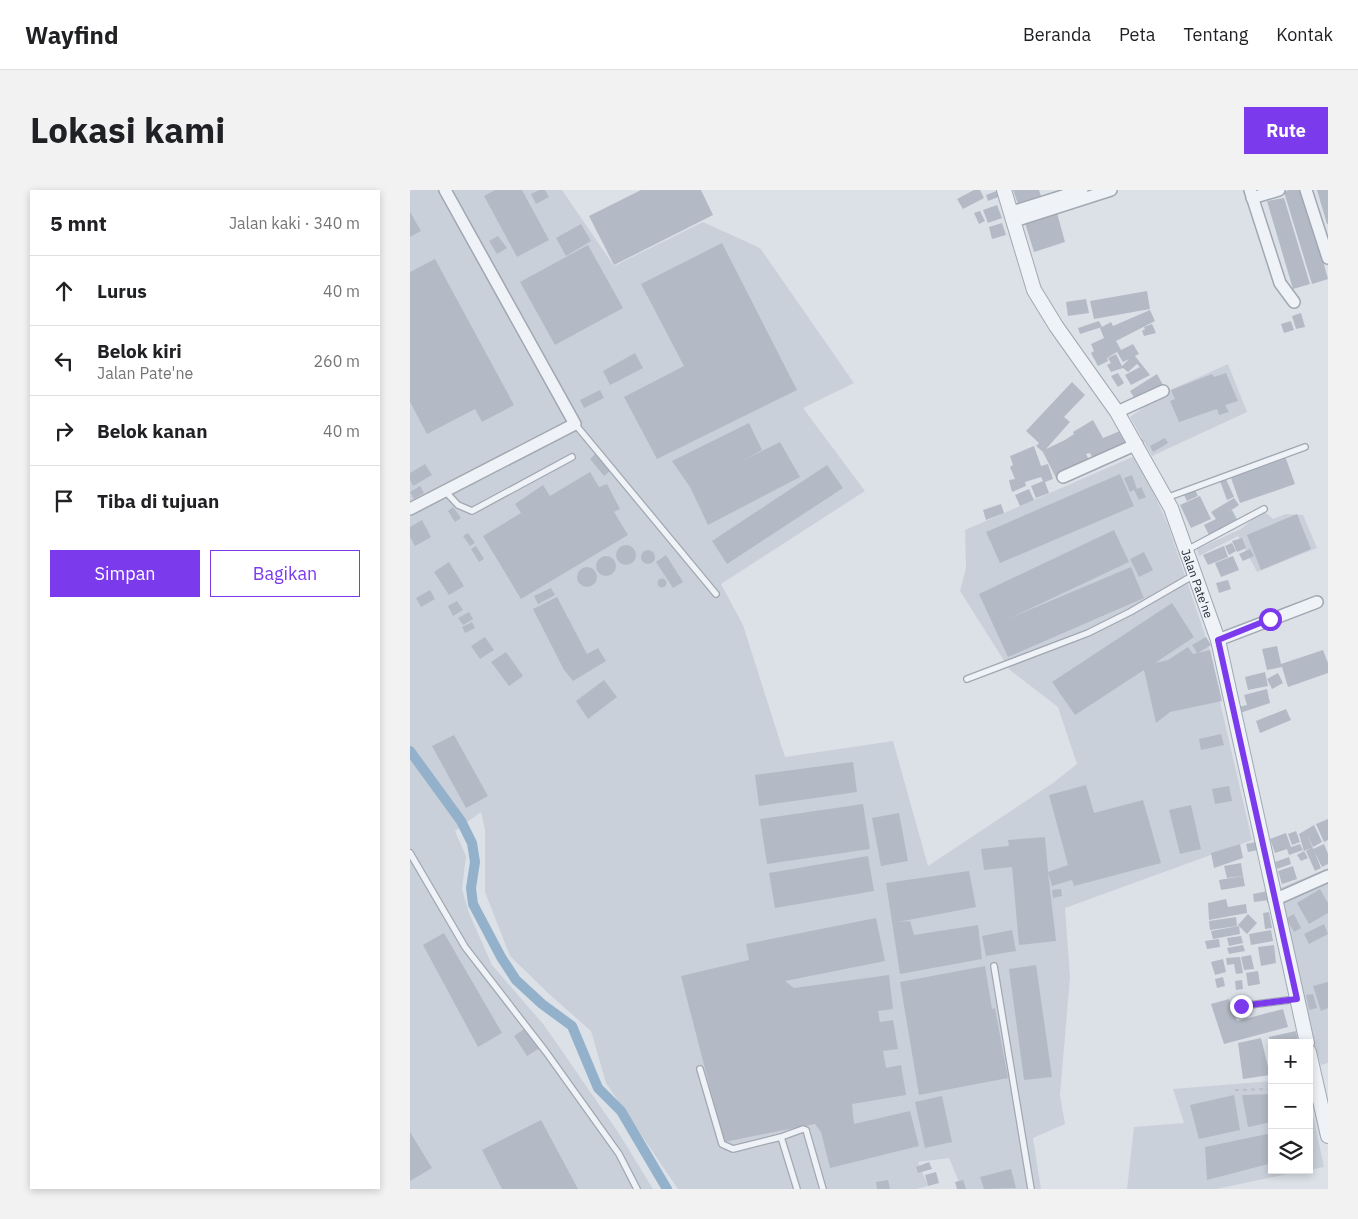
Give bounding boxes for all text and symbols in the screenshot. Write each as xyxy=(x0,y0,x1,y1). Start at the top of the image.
text: Wayfind xyxy=(25,19,118,51)
text: Beranda xyxy=(1023,23,1091,46)
text: Peta xyxy=(1119,23,1155,46)
text: Tentang xyxy=(1183,23,1248,46)
text: Kontak xyxy=(1276,23,1333,46)
text: Lokasi kami xyxy=(30,107,225,153)
button: Rute xyxy=(1244,107,1328,154)
text: 5 mnt xyxy=(50,209,107,237)
text: Jalan kaki · 340 m xyxy=(229,213,360,233)
icon: ahead xyxy=(50,277,78,305)
text: Lurus xyxy=(97,279,147,303)
text: 40 m xyxy=(323,281,360,301)
text: Belok kiri xyxy=(97,339,182,363)
icon: left xyxy=(50,347,78,375)
text: 260 m xyxy=(313,351,360,371)
text: Jalan Pate'ne xyxy=(97,363,193,383)
icon: right xyxy=(50,417,78,445)
text: Belok kanan xyxy=(97,419,208,443)
text: 40 m xyxy=(323,421,360,441)
icon: arrive xyxy=(50,487,78,515)
text: Tiba di tujuan xyxy=(97,489,219,513)
street label: Jalan Pate'ne xyxy=(1179,547,1217,620)
button: Simpan xyxy=(50,550,200,597)
button: Bagikan xyxy=(210,550,360,597)
route start xyxy=(1259,608,1282,631)
route end xyxy=(1230,995,1253,1018)
map controls xyxy=(1268,1039,1313,1174)
button: + xyxy=(1268,1039,1313,1084)
button: − xyxy=(1268,1084,1313,1129)
button: layers xyxy=(1268,1129,1313,1174)

